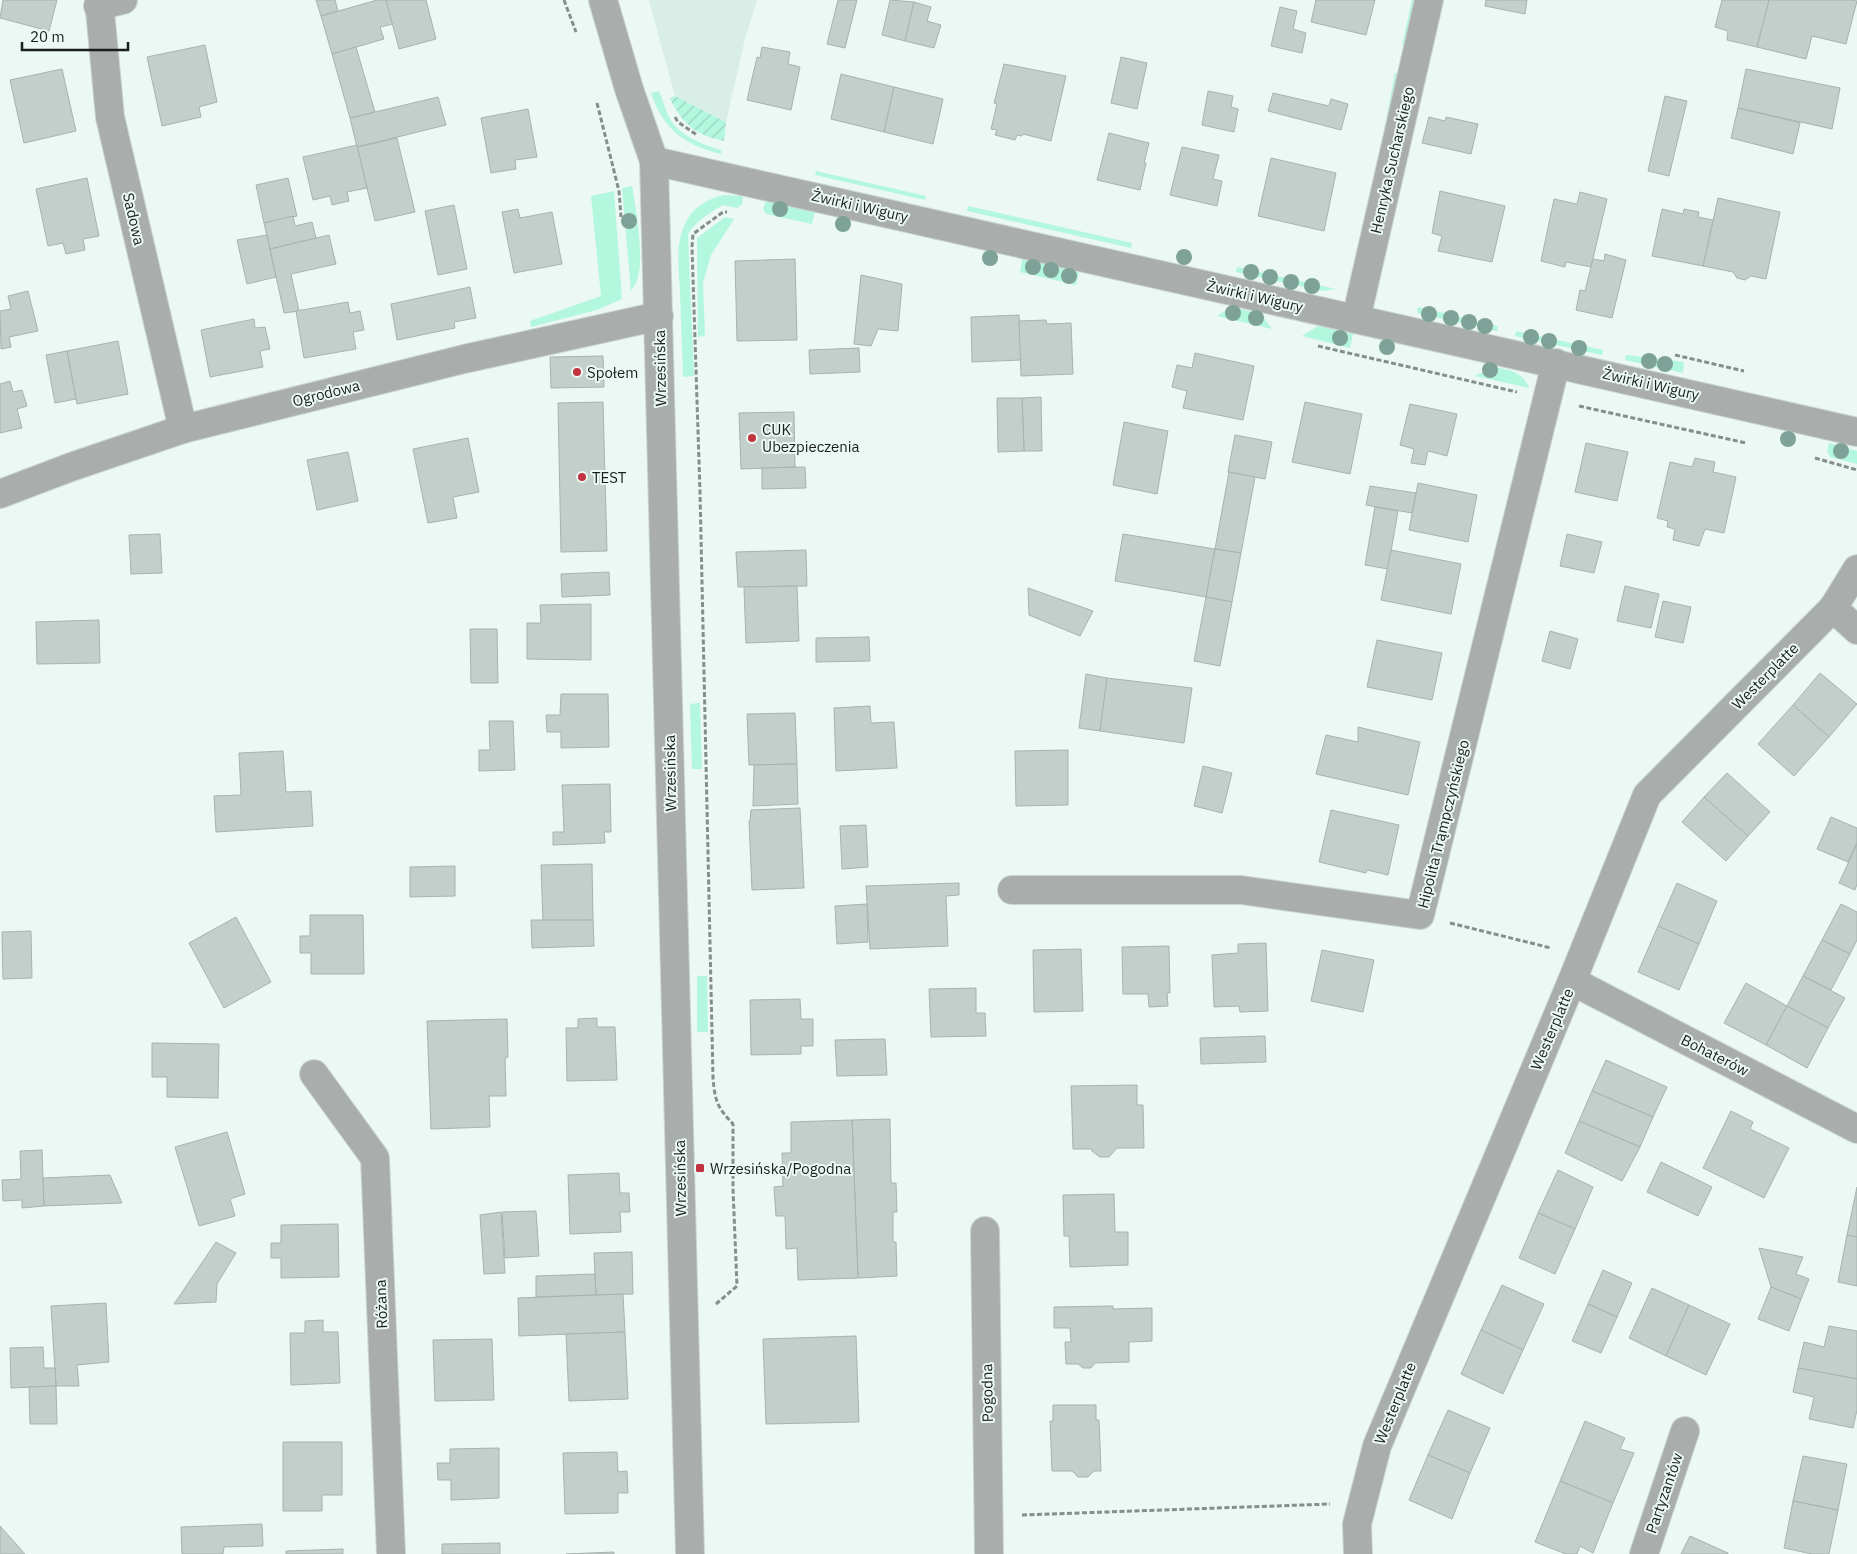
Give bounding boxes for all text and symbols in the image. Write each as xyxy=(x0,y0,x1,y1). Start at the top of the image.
scale bar xyxy=(22,20,129,52)
text: 20 m xyxy=(30,27,65,46)
street label: Henryka Sucharskiego xyxy=(1366,85,1418,235)
street label: Żwirki i Wigury xyxy=(810,186,911,226)
street label: Sadowa xyxy=(119,191,149,247)
street label: Żwirki i Wigury xyxy=(1205,276,1306,316)
street label: Wrzesińska xyxy=(650,330,670,406)
place label: Społem xyxy=(587,363,638,382)
street label: Żwirki i Wigury xyxy=(1601,364,1702,404)
marker: Społem xyxy=(571,366,583,378)
street label: Ogrodowa xyxy=(290,375,362,411)
place label: CUK Ubezpieczenia xyxy=(762,420,860,456)
marker: CUK Ubezpieczenia xyxy=(746,432,758,444)
place label: TEST xyxy=(592,468,627,487)
marker: TEST xyxy=(576,471,588,483)
street label: Westerplatte xyxy=(1728,639,1802,713)
street label: Wrzesińska xyxy=(660,735,680,811)
street label: Hipolita Trąmpczyńskiego xyxy=(1413,738,1473,910)
street label: Westerplatte xyxy=(1526,985,1578,1073)
street label: Bohaterów xyxy=(1678,1030,1752,1080)
street label: Wrzesińska xyxy=(670,1140,690,1216)
place label: Wrzesińska/Pogodna xyxy=(710,1159,851,1178)
marker: Wrzesińska/Pogodna xyxy=(694,1162,706,1174)
street label: Różana xyxy=(371,1279,391,1329)
street label: Westerplatte xyxy=(1370,1359,1420,1447)
street label: Pogodna xyxy=(977,1364,997,1422)
street label: Partyzantów xyxy=(1641,1450,1687,1536)

